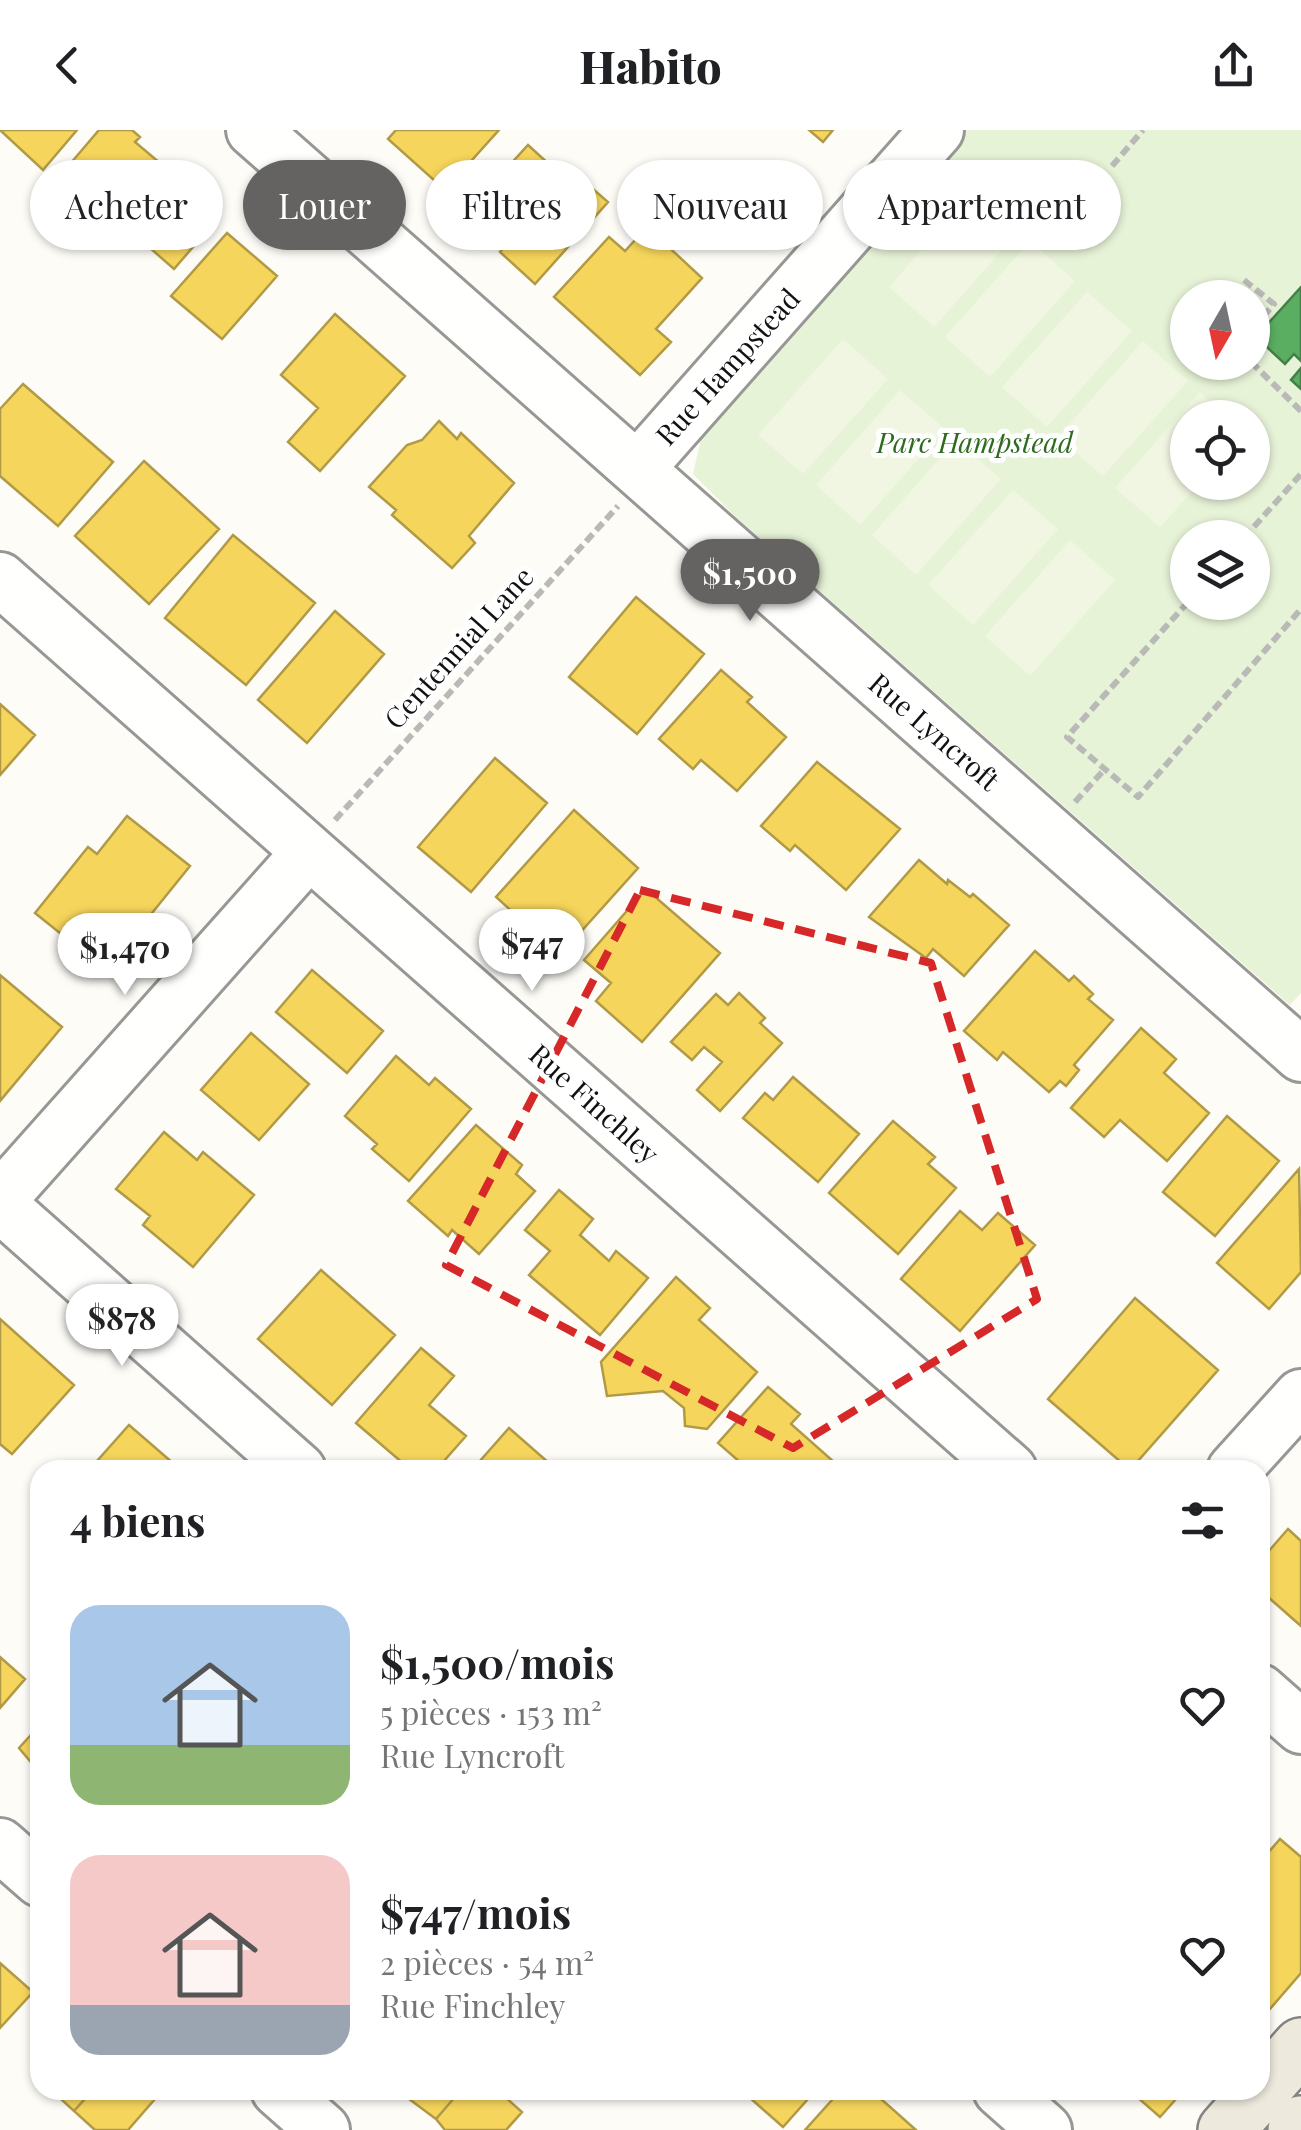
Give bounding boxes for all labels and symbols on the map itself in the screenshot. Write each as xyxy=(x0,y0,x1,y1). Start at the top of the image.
street label: Rue Hampstead xyxy=(647,280,807,452)
north arrow xyxy=(1170,280,1270,380)
park label: Parc Hampstead xyxy=(876,423,1074,460)
pin: $1,500 xyxy=(669,539,831,624)
street label: Centennial Lane xyxy=(375,558,541,736)
street label: Rue Lyncroft xyxy=(862,664,1009,798)
pin: $747 xyxy=(473,909,591,994)
pin: $1,470 xyxy=(44,913,206,998)
street label: Rue Finchley xyxy=(522,1035,668,1171)
pin: $878 xyxy=(63,1284,181,1369)

